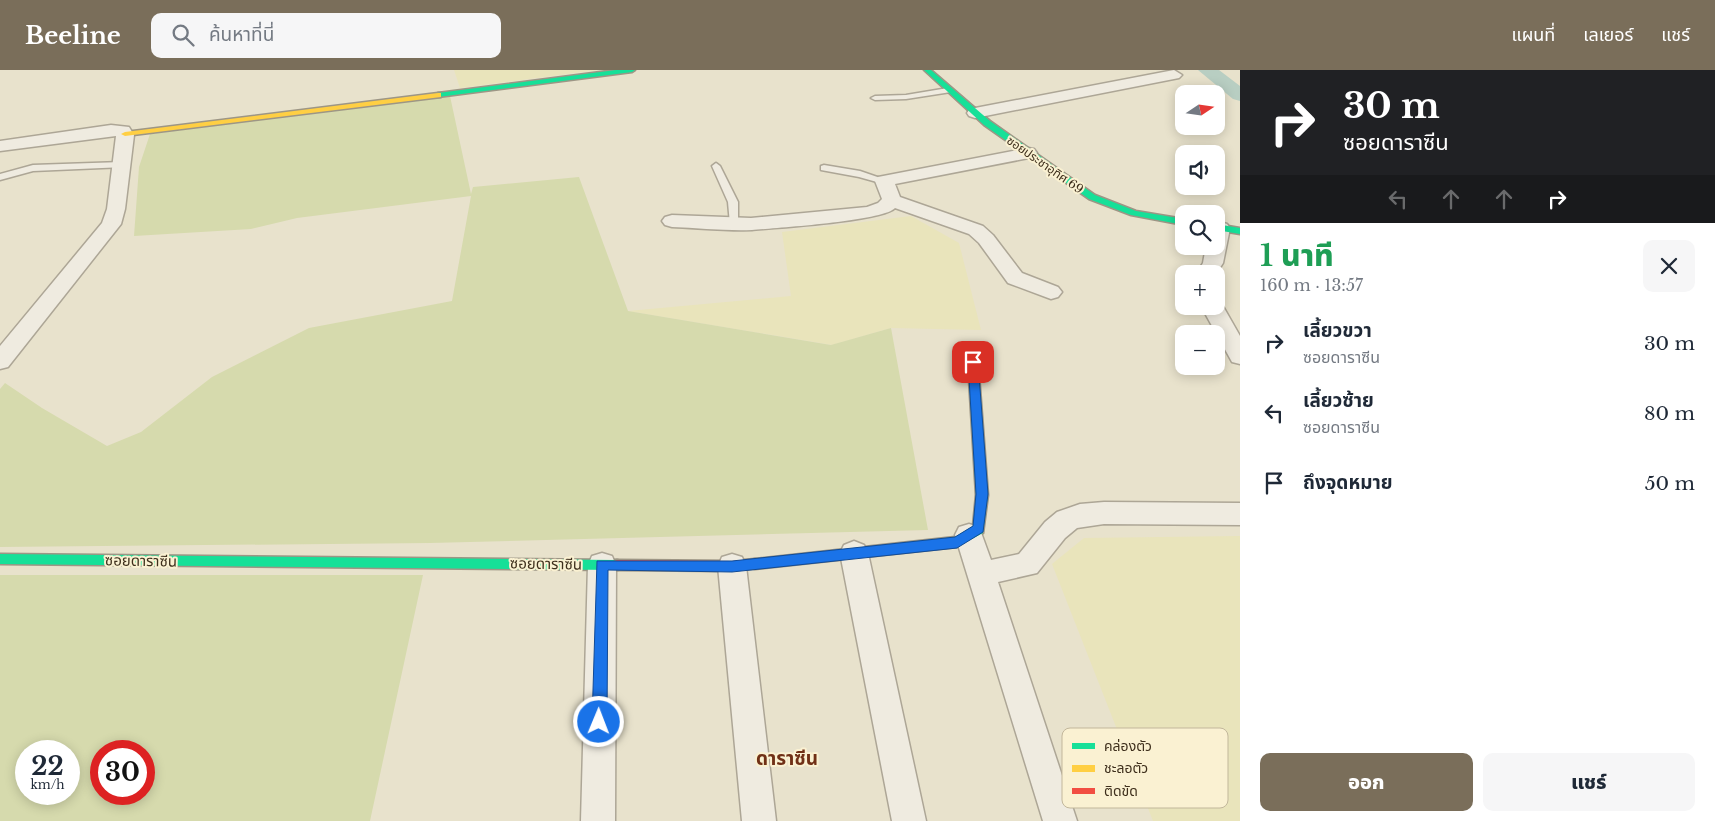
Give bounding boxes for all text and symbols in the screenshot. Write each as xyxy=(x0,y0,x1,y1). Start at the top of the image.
search box xyxy=(151,13,501,58)
text: Beeline xyxy=(25,21,121,50)
icon: search xyxy=(169,21,197,49)
text: ค้นหาที่นี่ xyxy=(209,23,274,46)
text: แผนที่ xyxy=(1511,24,1555,46)
text: เลเยอร์ xyxy=(1583,24,1633,46)
text: แชร์ xyxy=(1661,24,1690,46)
text: 30 m xyxy=(1343,84,1440,127)
north arrow xyxy=(1175,85,1225,135)
map controls xyxy=(1175,85,1225,375)
icon: right xyxy=(1260,90,1325,155)
text: ซอยดาราซีน xyxy=(1343,129,1449,156)
street label: ซอยประชาอุทิศ 69 xyxy=(1004,133,1086,197)
button: sound xyxy=(1175,145,1225,195)
icon: left xyxy=(1384,185,1412,213)
icon: ahead xyxy=(1437,185,1465,213)
icon: ahead xyxy=(1490,185,1518,213)
icon: right xyxy=(1543,185,1571,213)
button: search xyxy=(1175,205,1225,255)
text: 1 นาที xyxy=(1260,237,1334,274)
button: close xyxy=(1643,240,1695,292)
button: + xyxy=(1175,265,1225,315)
text: 160 m · 13:57 xyxy=(1260,275,1363,295)
text: เลี้ยวขวา xyxy=(1303,319,1372,342)
button: − xyxy=(1175,325,1225,375)
icon: right xyxy=(1260,329,1288,357)
text: 30 m xyxy=(1644,332,1695,355)
pin xyxy=(952,341,994,383)
text: ซอยดาราซีน xyxy=(1303,347,1380,367)
icon: arrive xyxy=(959,348,987,376)
text: เลี้ยวซ้าย xyxy=(1303,389,1374,412)
icon: left xyxy=(1260,399,1288,427)
text: 80 m xyxy=(1644,402,1695,425)
text: ซอยดาราซีน xyxy=(1303,417,1380,437)
icon: arrive xyxy=(1260,469,1288,497)
text: ถึงจุดหมาย xyxy=(1303,471,1393,494)
text: 50 m xyxy=(1645,472,1695,495)
street label: ซอยดาราซีน xyxy=(105,550,177,571)
street label: ซอยดาราซีน xyxy=(510,553,582,574)
position arrow xyxy=(572,695,624,747)
legend xyxy=(1062,728,1228,808)
text: คล่องตัว xyxy=(1104,737,1152,755)
speed limit sign: 30 xyxy=(90,740,155,805)
district label: ดาราซีน xyxy=(756,747,818,770)
text: 22 xyxy=(31,751,64,782)
button: ออก xyxy=(1260,753,1473,811)
button: แชร์ xyxy=(1483,753,1695,811)
text: ชะลอตัว xyxy=(1104,759,1148,777)
text: km/h xyxy=(30,777,65,792)
text: ติดขัด xyxy=(1104,782,1138,800)

